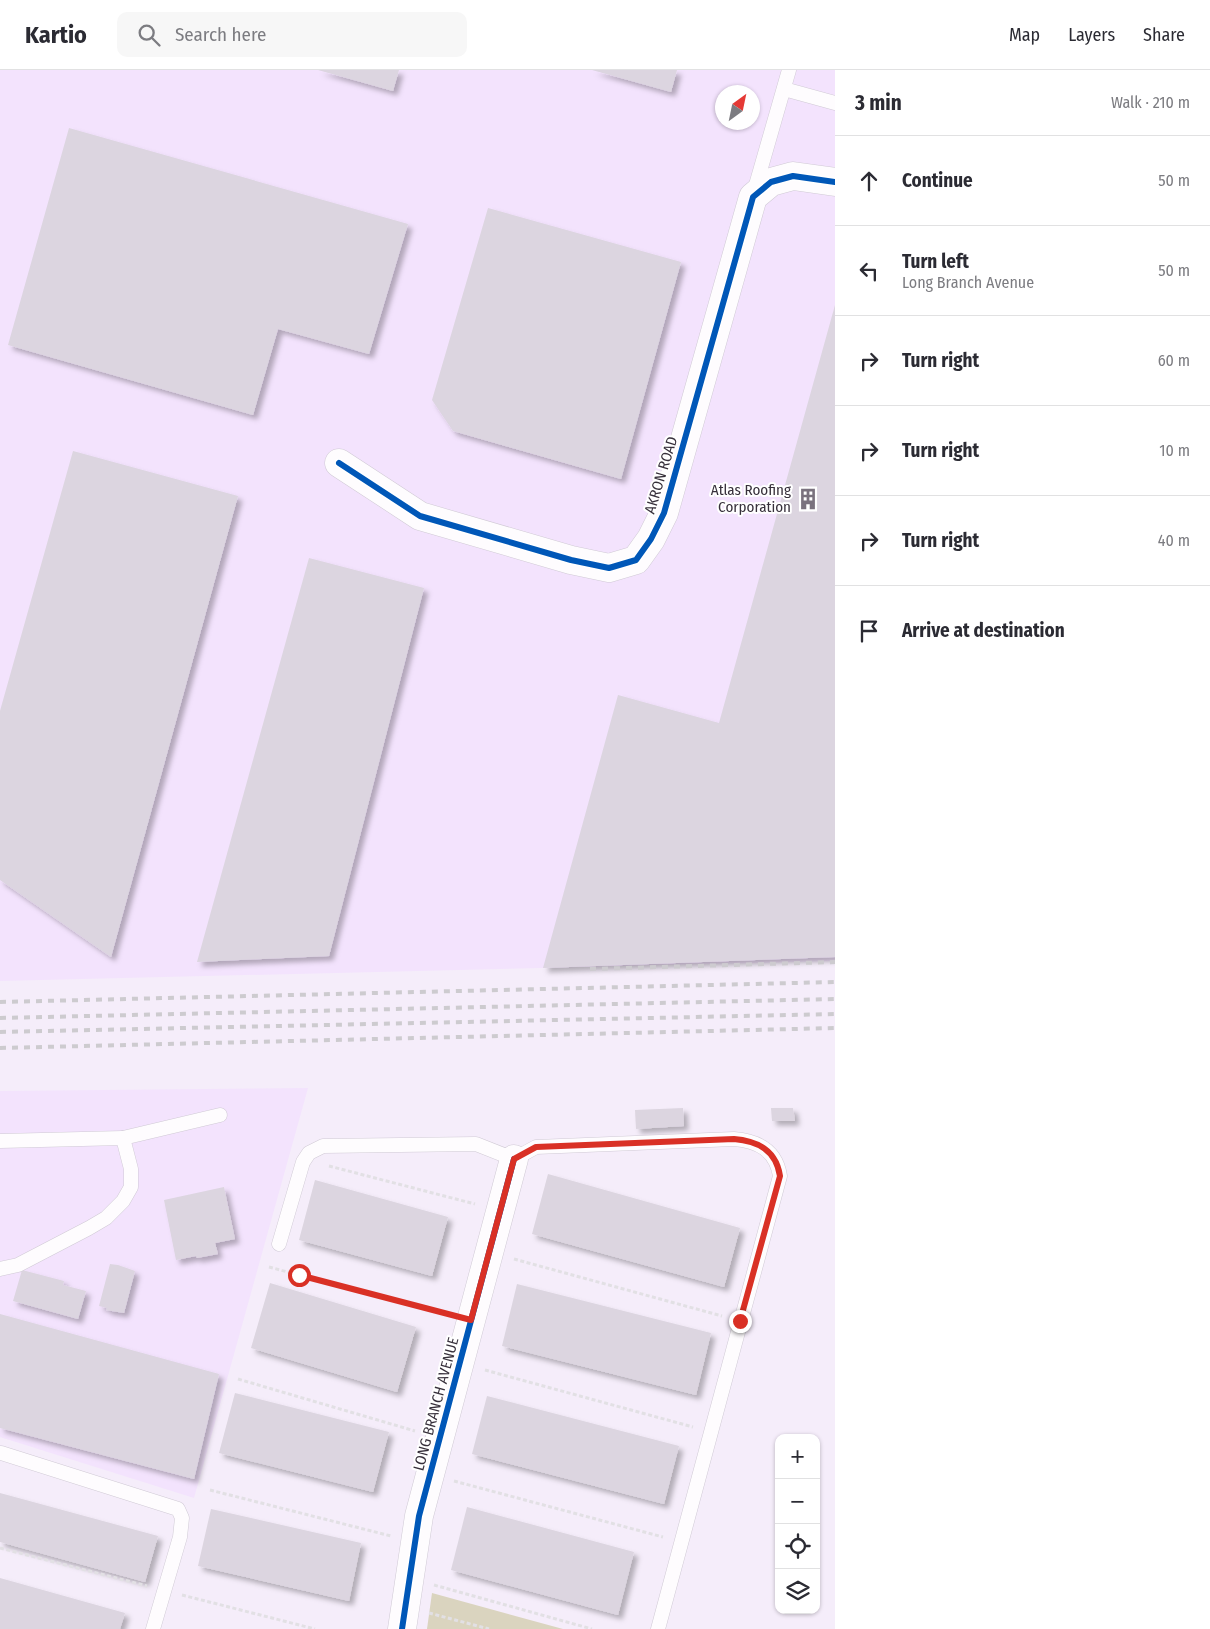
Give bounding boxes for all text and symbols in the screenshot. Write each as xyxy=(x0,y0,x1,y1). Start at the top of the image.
search box xyxy=(117,12,467,57)
text: Kartio xyxy=(25,21,87,49)
icon: search xyxy=(135,21,163,49)
text: Search here xyxy=(175,23,266,46)
text: Map xyxy=(1009,24,1040,46)
text: Layers xyxy=(1068,24,1115,46)
text: Share xyxy=(1143,24,1185,46)
north arrow xyxy=(715,85,760,130)
text: 3 min xyxy=(855,90,902,116)
text: Walk · 210 m xyxy=(1111,93,1190,112)
icon: ahead xyxy=(855,167,883,195)
text: Continue xyxy=(902,169,973,192)
text: 50 m xyxy=(1158,171,1190,190)
text: Turn left xyxy=(902,250,969,273)
icon: left xyxy=(855,257,883,285)
text: 50 m xyxy=(1158,261,1190,280)
text: Long Branch Avenue xyxy=(902,273,1034,292)
icon: right xyxy=(855,347,883,375)
text: Turn right xyxy=(902,349,979,372)
text: 60 m xyxy=(1158,351,1190,370)
street label: AKRON ROAD xyxy=(641,434,681,516)
icon: right xyxy=(855,437,883,465)
text: Turn right xyxy=(902,439,979,462)
text: 10 m xyxy=(1159,441,1190,460)
place label: Atlas Roofing Corporation xyxy=(711,481,791,516)
building icon: Atlas Roofing Corporation xyxy=(795,486,821,512)
icon: right xyxy=(855,527,883,555)
text: Turn right xyxy=(902,529,979,552)
text: 40 m xyxy=(1158,531,1190,550)
icon: arrive xyxy=(855,617,883,645)
text: Arrive at destination xyxy=(902,619,1065,642)
route start xyxy=(288,1264,311,1287)
route end xyxy=(729,1310,752,1333)
street label: LONG BRANCH AVENUE xyxy=(410,1335,462,1473)
map controls xyxy=(775,1434,820,1614)
button: + xyxy=(775,1434,820,1479)
button: − xyxy=(775,1479,820,1524)
button: locate xyxy=(775,1524,820,1569)
button: layers xyxy=(775,1569,820,1614)

